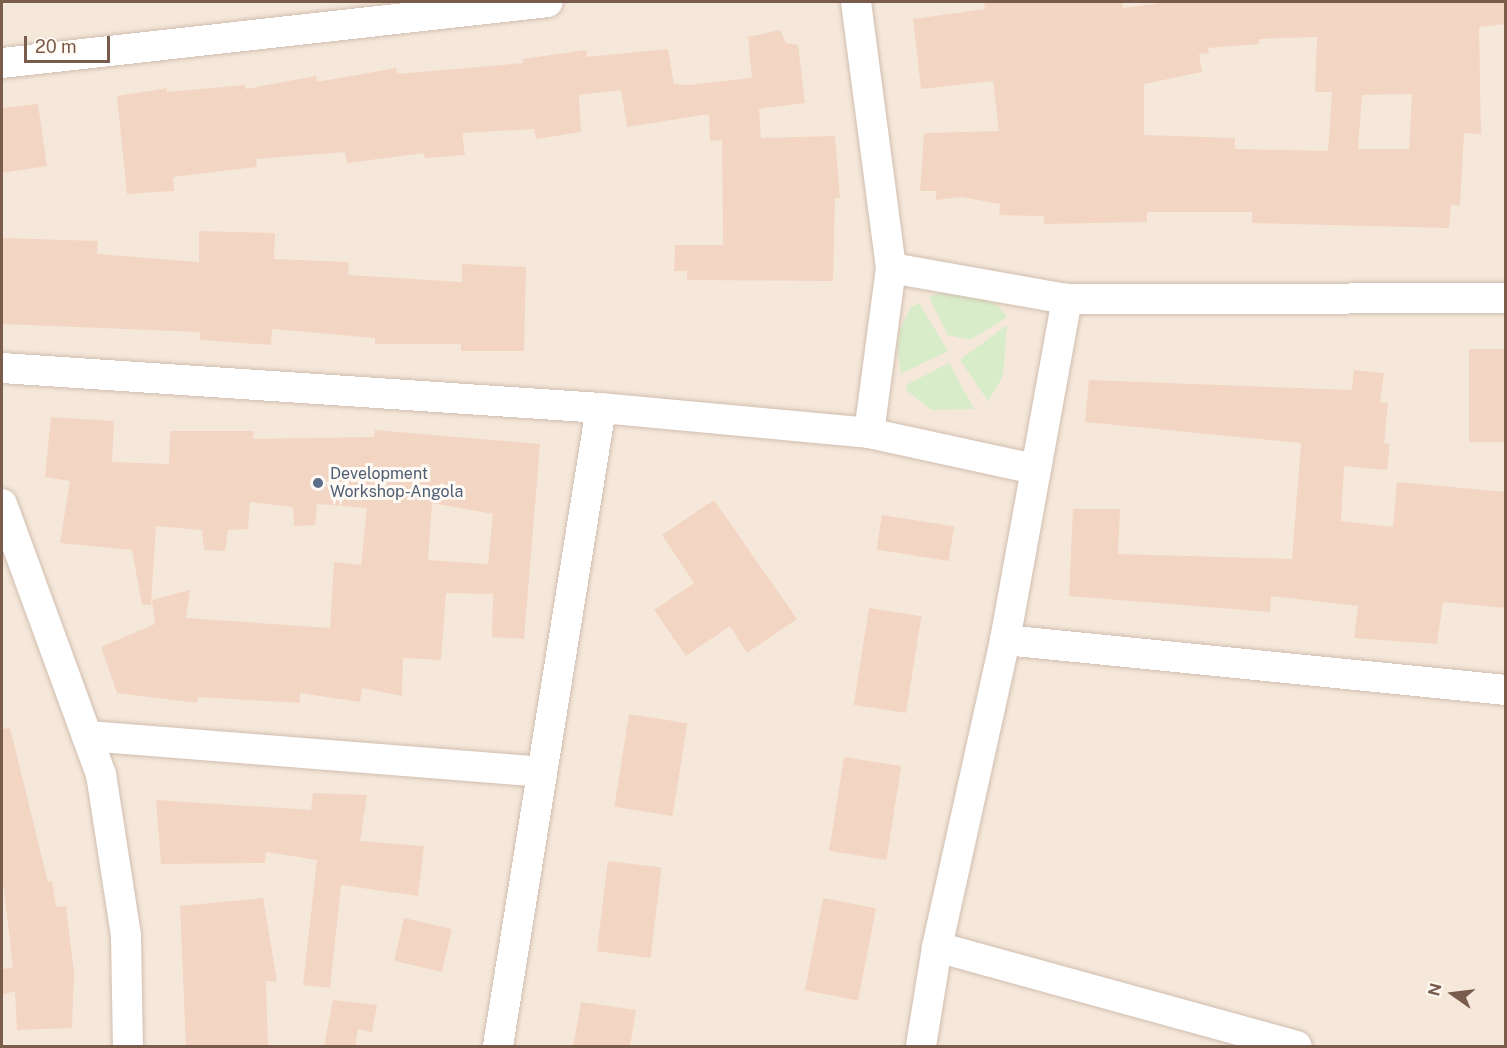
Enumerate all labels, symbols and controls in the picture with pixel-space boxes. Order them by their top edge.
scale bar [27,24,112,62]
text: 20 m [35,36,77,57]
place label: Development Workshop-Angola [330,464,463,502]
marker: Development Workshop-Angola [311,476,325,490]
north arrow [1423,964,1483,1024]
text: N [1424,981,1446,998]

